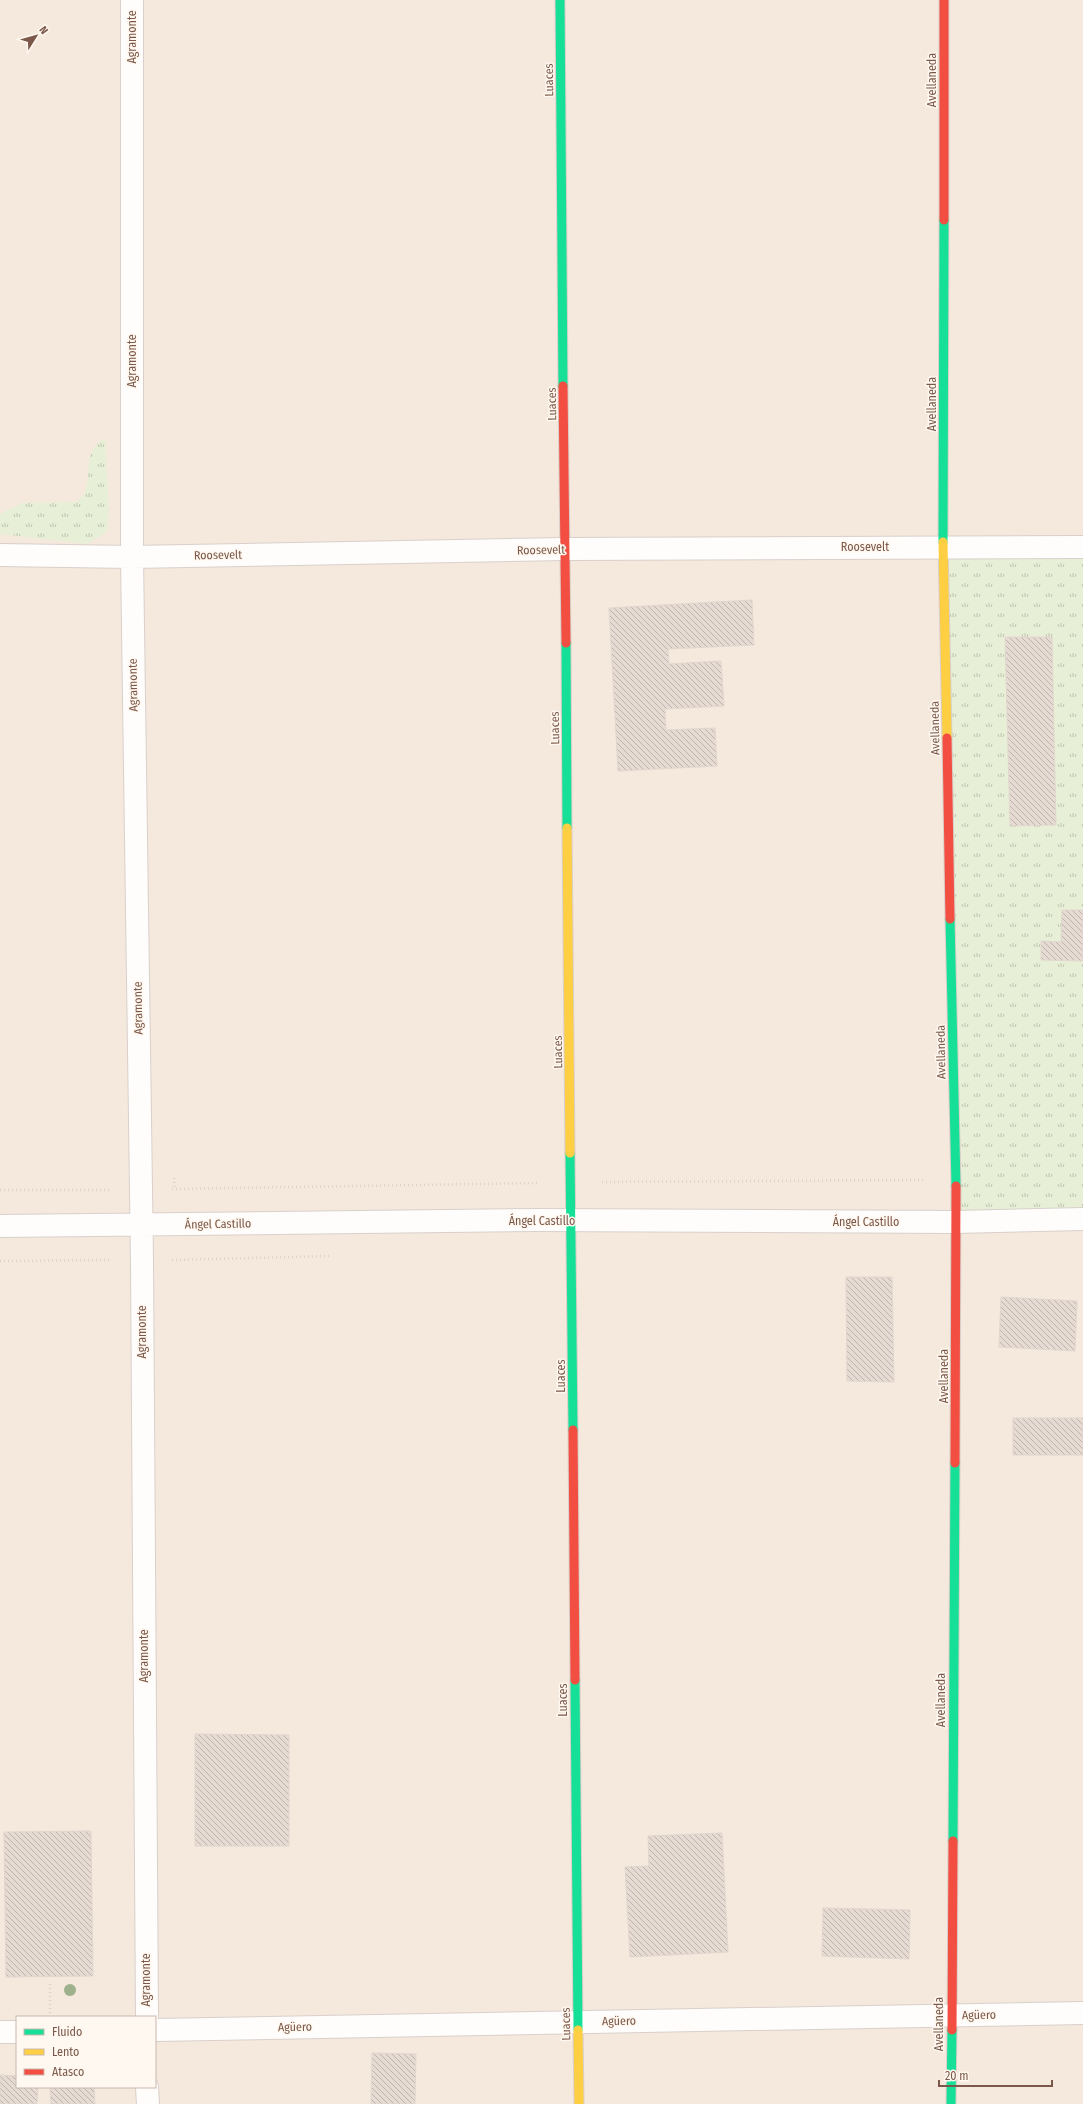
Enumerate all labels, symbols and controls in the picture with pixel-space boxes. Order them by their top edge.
street label: Agramonte [125,10,139,64]
north arrow [16,16,56,56]
text: N [36,24,51,37]
street label: Avellaneda [925,53,939,107]
street label: Luaces [542,63,556,97]
street label: Agramonte [125,334,139,388]
street label: Avellaneda [925,377,939,431]
street label: Luaces [545,387,559,421]
street label: Roosevelt [841,540,889,554]
street label: Roosevelt [517,543,565,557]
street label: Roosevelt [194,548,242,562]
street label: Agramonte [126,658,140,712]
street label: Avellaneda [928,701,942,755]
street label: Luaces [548,711,562,745]
street label: Agramonte [131,981,145,1035]
street label: Avellaneda [934,1025,948,1079]
street label: Luaces [551,1035,565,1069]
street label: Ángel Castillo [509,1213,575,1228]
street label: Ángel Castillo [833,1214,899,1229]
street label: Ángel Castillo [185,1215,251,1232]
street label: Agramonte [135,1305,149,1359]
street label: Avellaneda [937,1349,951,1403]
street label: Luaces [554,1359,568,1393]
street label: Agramonte [137,1629,151,1683]
street label: Avellaneda [934,1673,948,1727]
street label: Luaces [556,1683,570,1717]
street label: Agramonte [139,1953,153,2007]
street label: Avellaneda [932,1997,946,2051]
street label: Luaces [559,2007,573,2041]
street label: Agüero [962,2008,996,2022]
street label: Agüero [602,2014,636,2028]
legend [16,2016,156,2088]
street label: Agüero [278,2020,312,2034]
text: Fluido [52,2025,82,2039]
text: Lento [52,2045,79,2059]
scale bar [939,2062,1052,2088]
text: Atasco [52,2065,84,2079]
text: 20 m [945,2069,969,2083]

